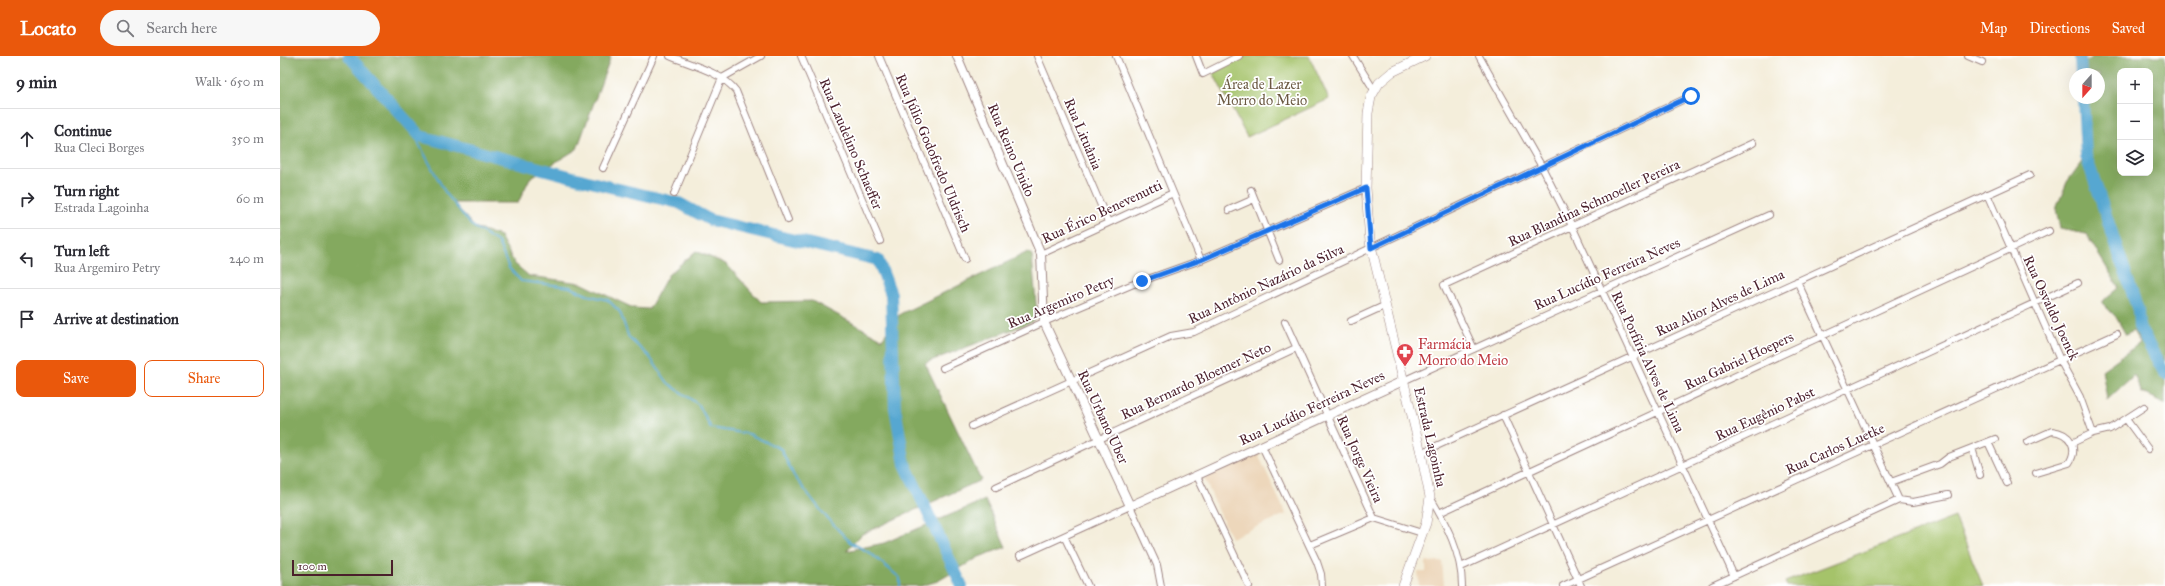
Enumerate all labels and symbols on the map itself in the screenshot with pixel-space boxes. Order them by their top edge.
north arrow [2069,68,2105,104]
street label: Rua Júlio Godofredo Uldrisch [891,71,974,236]
park label: Área de Lazer Morro do Meio [1217,74,1307,109]
street label: Rua Laudelino Schaeffer [816,76,887,213]
route start [1682,87,1700,105]
street label: Rua Lituânia [1060,96,1106,172]
street label: Rua Reino Unido [984,101,1038,199]
street label: Rua Blandina Schmoeller Pereira [1505,156,1683,250]
street label: Rua Érico Benevenutti [1038,175,1165,247]
street label: Rua Lucídio Ferreira Neves [1531,234,1683,314]
street label: Rua Antônio Nazário da Silva [1185,240,1347,328]
street label: Rua Osvaldo Joenck [2018,253,2083,364]
street label: Rua Alior Alves de Lima [1653,266,1787,340]
street label: Rua Argemiro Petry [1005,272,1117,332]
route end [1133,272,1151,290]
street label: Rua Porfíria Alves de Lima [1608,289,1688,435]
street label: Rua Gabriel Hoepers [1682,328,1796,394]
place label: Farmácia Morro do Meio [1418,336,1508,369]
street label: Rua Bernardo Bloemer Neto [1118,339,1274,423]
pharmacy icon: Farmácia Morro do Meio [1395,342,1415,367]
street label: Rua Urbano Uber [1074,367,1133,467]
street label: Rua Lucídio Ferreira Neves [1237,367,1387,449]
street label: Rua Eugênio Pabst [1712,383,1818,445]
street label: Estrada Lagoinha [1410,385,1450,489]
street label: Rua Jorge Vieira [1332,413,1387,506]
street label: Rua Carlos Luetke [1783,419,1887,478]
scale bar [292,558,393,577]

